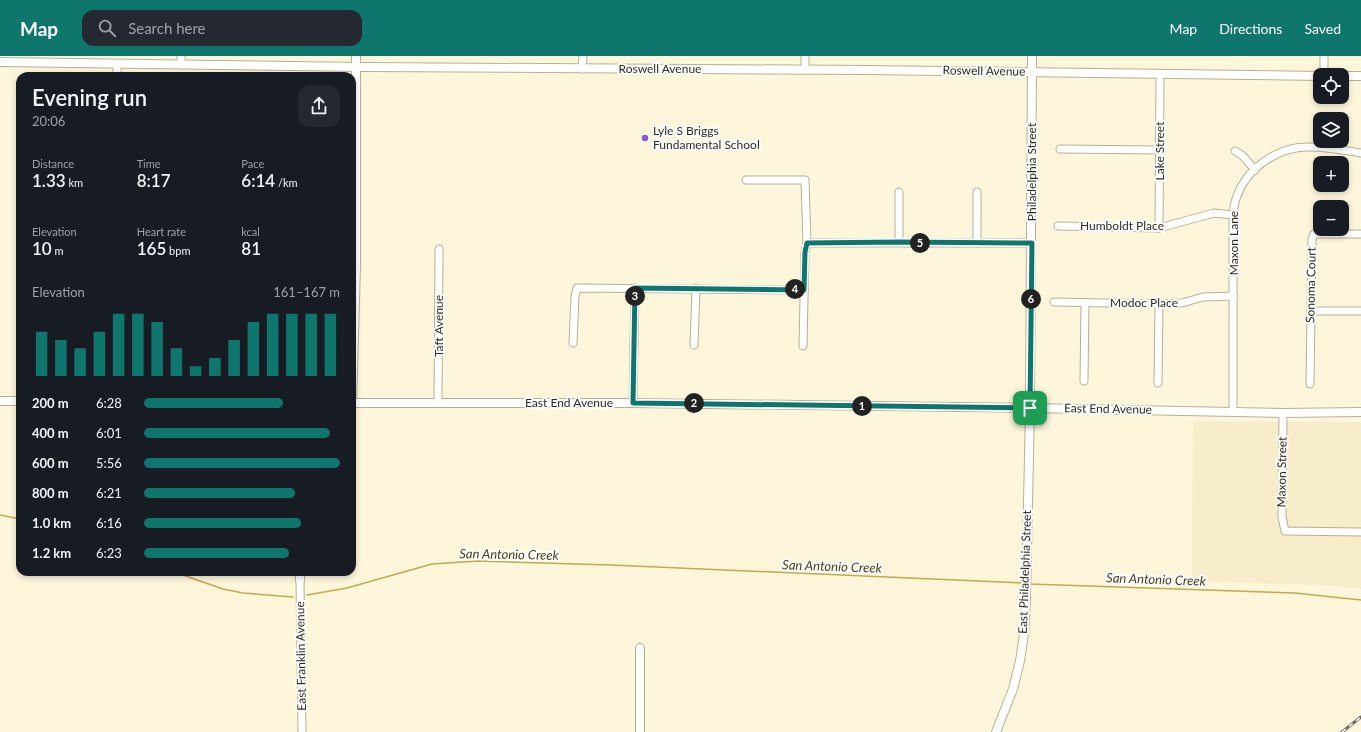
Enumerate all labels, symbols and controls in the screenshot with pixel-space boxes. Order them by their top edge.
search box [82,10,362,46]
text: Map [20,17,58,40]
icon: search [96,17,118,39]
text: Search here [128,19,206,37]
text: Map [1170,20,1197,37]
text: Directions [1219,20,1282,37]
text: Saved [1304,20,1341,37]
street label: Roswell Avenue [619,61,701,76]
street label: Roswell Avenue [942,62,1026,79]
map controls [1313,68,1349,236]
button: locate [1313,68,1349,104]
text: Evening run [32,84,147,111]
button: share [298,85,340,127]
button: layers [1313,112,1349,148]
text: 20:06 [32,113,65,129]
street label: Lake Street [1152,121,1167,180]
street label: Philadelphia Street [1024,122,1039,221]
place label: Lyle S Briggs Fundamental School [653,123,760,152]
marker: Lyle S Briggs Fundamental School [640,133,650,143]
button: + [1313,156,1349,192]
text: Distance [32,157,74,170]
text: Time [137,157,161,170]
text: Pace [241,157,264,170]
text: 1.33 [32,170,66,191]
text: 8:17 [137,170,171,191]
text: 6:14 [241,170,275,191]
text: km [66,176,83,189]
text: /km [275,176,298,189]
button: − [1313,200,1349,236]
street label: Maxon Lane [1226,211,1241,275]
street label: Humboldt Place [1080,218,1164,233]
text: Elevation [32,225,77,238]
text: Heart rate [137,225,186,238]
text: kcal [241,225,260,238]
pin: 5 [910,233,930,253]
text: 5 [917,236,923,249]
text: 10 [32,238,52,259]
text: 165 [137,238,166,259]
text: 81 [241,238,261,259]
text: m [52,244,64,257]
text: bpm [166,244,190,257]
street label: Sonoma Court [1302,246,1319,323]
pin: 4 [785,279,805,299]
text: 4 [792,282,798,295]
text: Elevation [32,284,85,300]
text: 161–167 m [273,284,340,300]
pin: 3 [625,286,645,306]
text: 3 [632,289,638,302]
pin: 6 [1021,289,1041,309]
text: 6 [1028,292,1034,305]
street label: Taft Avenue [431,295,446,357]
street label: Modoc Place [1110,295,1178,310]
pin [1013,391,1047,425]
pin: 2 [684,393,704,413]
text: 200 m [32,395,69,411]
text: 6:28 [96,395,122,411]
street label: East End Avenue [525,395,613,410]
text: 2 [691,396,697,409]
pin: 1 [852,396,872,416]
icon: arrive [1019,397,1041,419]
text: 1 [859,399,865,412]
street label: East End Avenue [1064,400,1152,417]
text: 400 m [32,425,69,441]
text: 6:01 [96,425,122,441]
street label: Maxon Street [1273,436,1290,508]
text: 600 m [32,455,69,471]
text: 5:56 [96,455,122,471]
text: 800 m [32,485,69,501]
text: 6:21 [96,485,122,501]
street label: East Philadelphia Street [1015,509,1034,634]
text: 1.0 km [32,515,71,531]
text: 6:16 [96,515,122,531]
text: 1.2 km [32,545,71,561]
text: 6:23 [96,545,122,561]
water label: San Antonio Creek [459,545,560,563]
water label: San Antonio Creek [782,556,883,576]
water label: San Antonio Creek [1106,569,1207,589]
street label: East Franklin Avenue [292,601,309,711]

